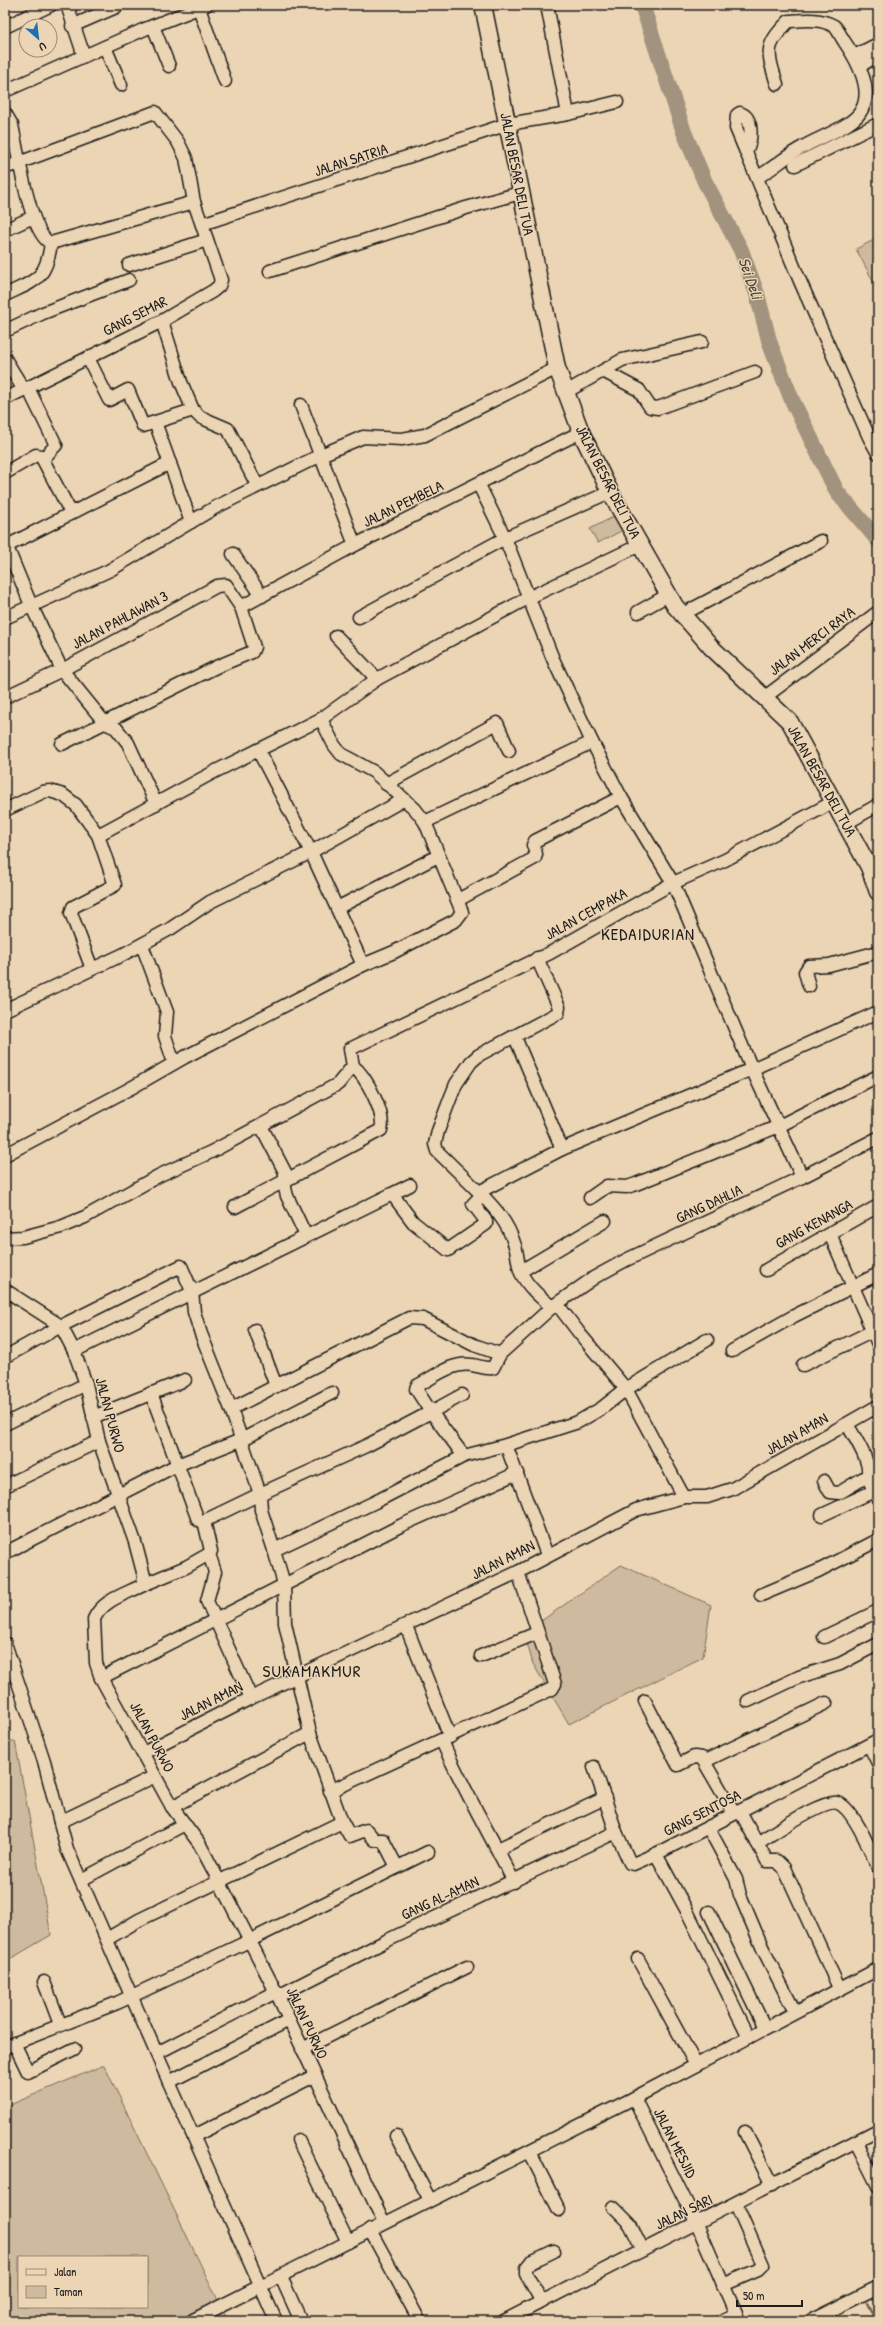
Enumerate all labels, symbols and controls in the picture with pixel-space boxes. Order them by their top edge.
north arrow [18,18,58,58]
text: U [37,39,49,54]
street label: JALAN BESAR DELI TUA [495,111,540,238]
street label: JALAN SATRIA [311,138,391,181]
water label: Sei Deli [734,254,769,303]
street label: GANG SEMAR [99,290,171,341]
street label: JALAN BESAR DELI TUA [571,421,646,543]
street label: JALAN PEMBELA [359,475,447,532]
street label: JALAN PAHLAWAN 3 [68,585,172,654]
street label: JALAN MERCI RAYA [764,601,860,680]
street label: JALAN BESAR DELI TUA [783,721,862,841]
street label: JALAN CEMPAKA [541,882,631,945]
district label: KEDAIDURIAN [601,922,695,945]
street label: GANG DAHLIA [672,1179,746,1228]
street label: GANG KENANGA [771,1193,857,1253]
street label: JALAN PURWO [90,1375,131,1455]
street label: JALAN AMAN [762,1407,832,1460]
street label: JALAN AMAN [467,1535,538,1585]
district label: SUKAMAKMUR [263,1659,361,1682]
street label: JALAN AMAN [175,1676,246,1726]
street label: JALAN PURWO [125,1698,180,1776]
street label: GANG SENTOSA [659,1784,745,1841]
street label: GANG AL-AMAN [397,1870,482,1925]
street label: JALAN PURWO [282,1983,333,2062]
street label: JALAN MESJID [649,2104,702,2182]
street label: JALAN SARI [651,2189,716,2235]
legend [18,2256,148,2308]
text: Jalan [54,2263,76,2280]
scale bar [737,2282,802,2308]
text: Taman [54,2283,83,2300]
text: 50 m [743,2287,764,2304]

